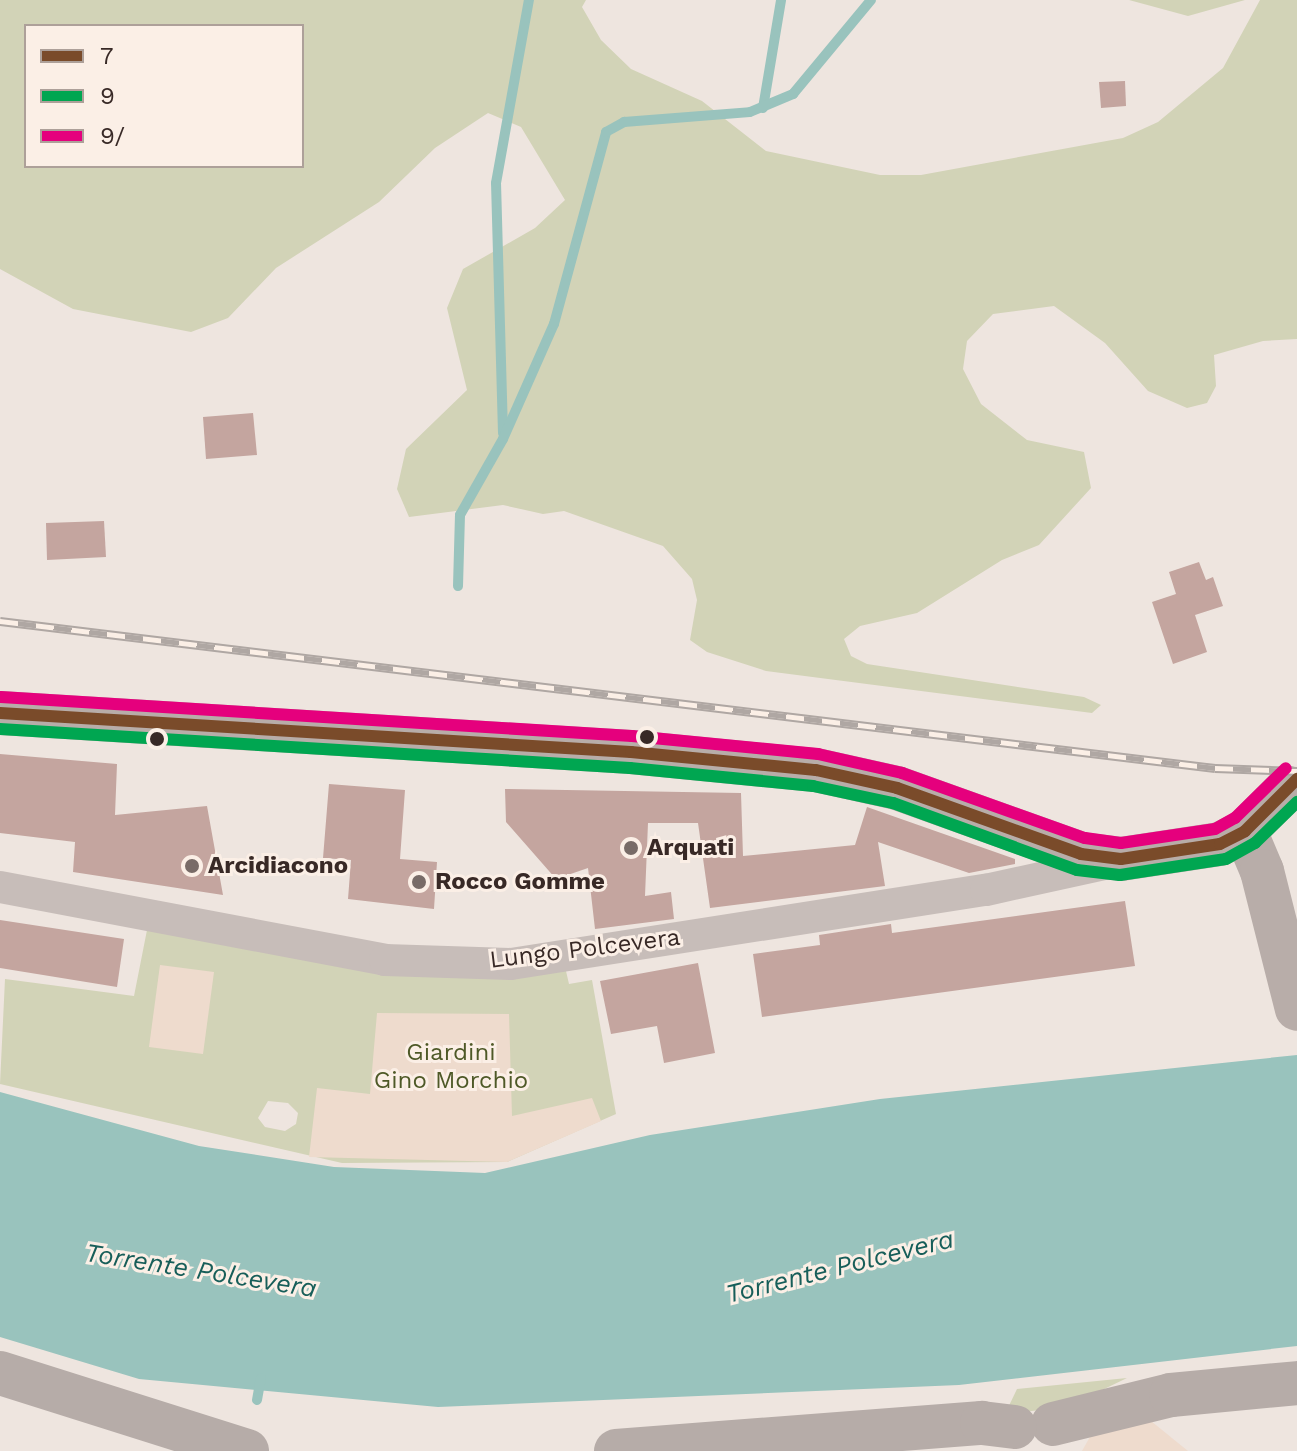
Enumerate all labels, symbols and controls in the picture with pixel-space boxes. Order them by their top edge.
legend [24,24,304,168]
text: 7 [100,42,113,70]
text: 9 [100,82,115,110]
text: 9/ [100,122,125,150]
unlabelled marker [639,729,655,745]
unlabelled marker [149,731,165,747]
place label: Arquati [647,834,734,862]
marker: Arquati [622,839,640,857]
place label: Arcidiacono [208,852,348,880]
marker: Arcidiacono [183,857,201,875]
place label: Rocco Gomme [435,868,605,896]
marker: Rocco Gomme [410,873,428,891]
street label: Lungo Polcevera [488,923,682,975]
park label: Giardini Gino Morchio [374,1039,528,1095]
water label: Torrente Polcevera [723,1224,957,1310]
water label: Torrente Polcevera [83,1237,319,1305]

